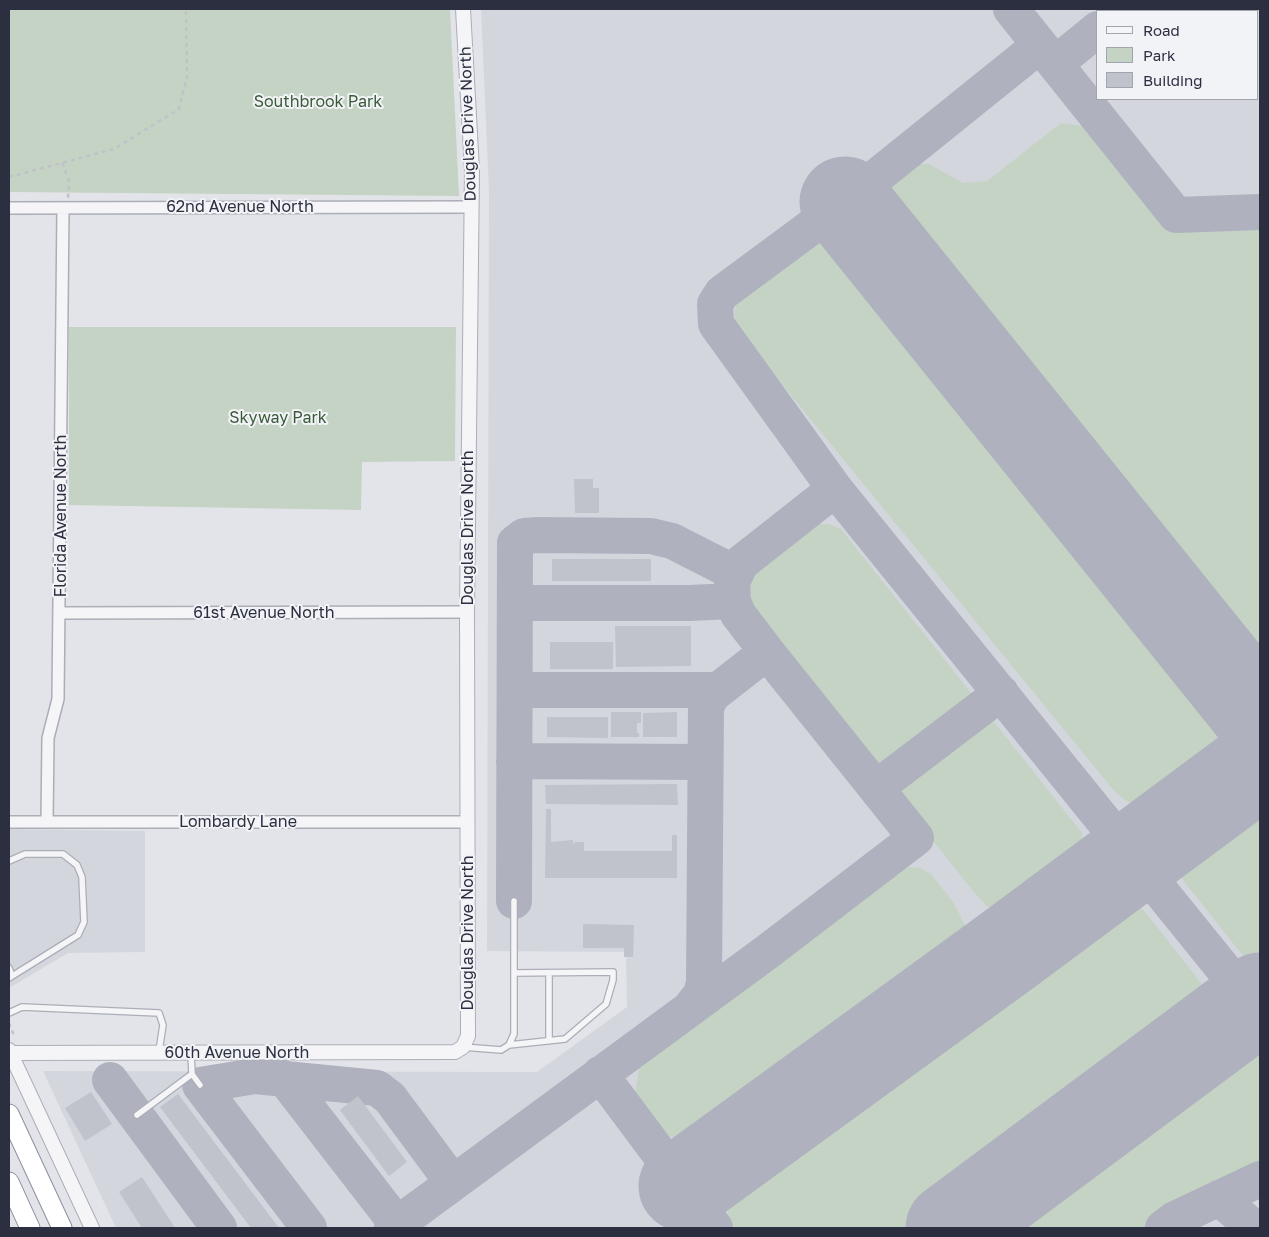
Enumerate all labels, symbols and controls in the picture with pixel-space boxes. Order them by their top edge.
legend [1096,10,1259,100]
text: Road [1143,21,1180,39]
street label: Douglas Drive North [456,46,480,202]
text: Park [1143,46,1175,64]
text: Building [1143,71,1203,89]
park label: Southbrook Park [254,92,382,112]
street label: 62nd Avenue North [166,197,314,217]
park label: Skyway Park [229,408,327,428]
street label: Florida Avenue North [51,435,71,597]
street label: Douglas Drive North [458,450,478,606]
street label: 61st Avenue North [193,603,335,623]
street label: Lombardy Lane [179,812,297,832]
street label: Douglas Drive North [458,855,478,1011]
street label: 60th Avenue North [165,1043,309,1063]

